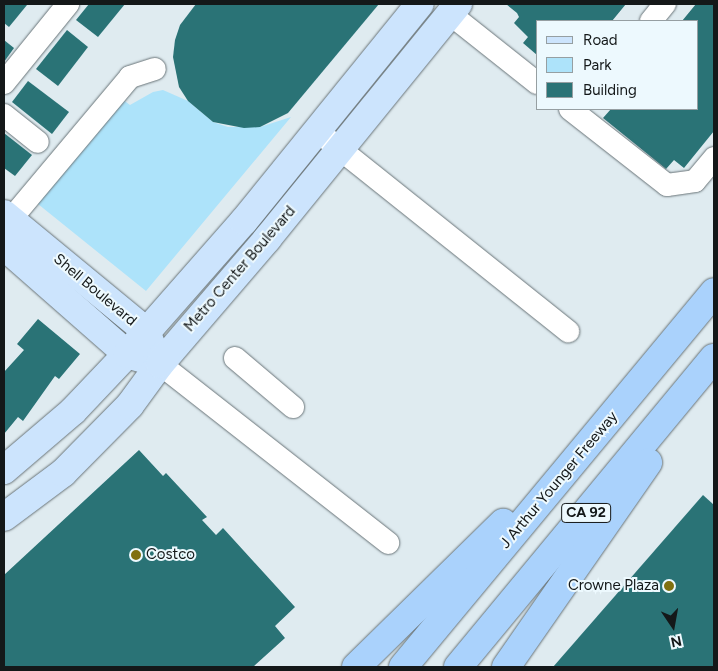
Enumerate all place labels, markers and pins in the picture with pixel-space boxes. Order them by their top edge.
place label: Costco [146,546,195,564]
marker: Costco [130,549,142,561]
place label: Crowne Plaza [568,577,659,595]
marker: Crowne Plaza [663,580,675,592]

